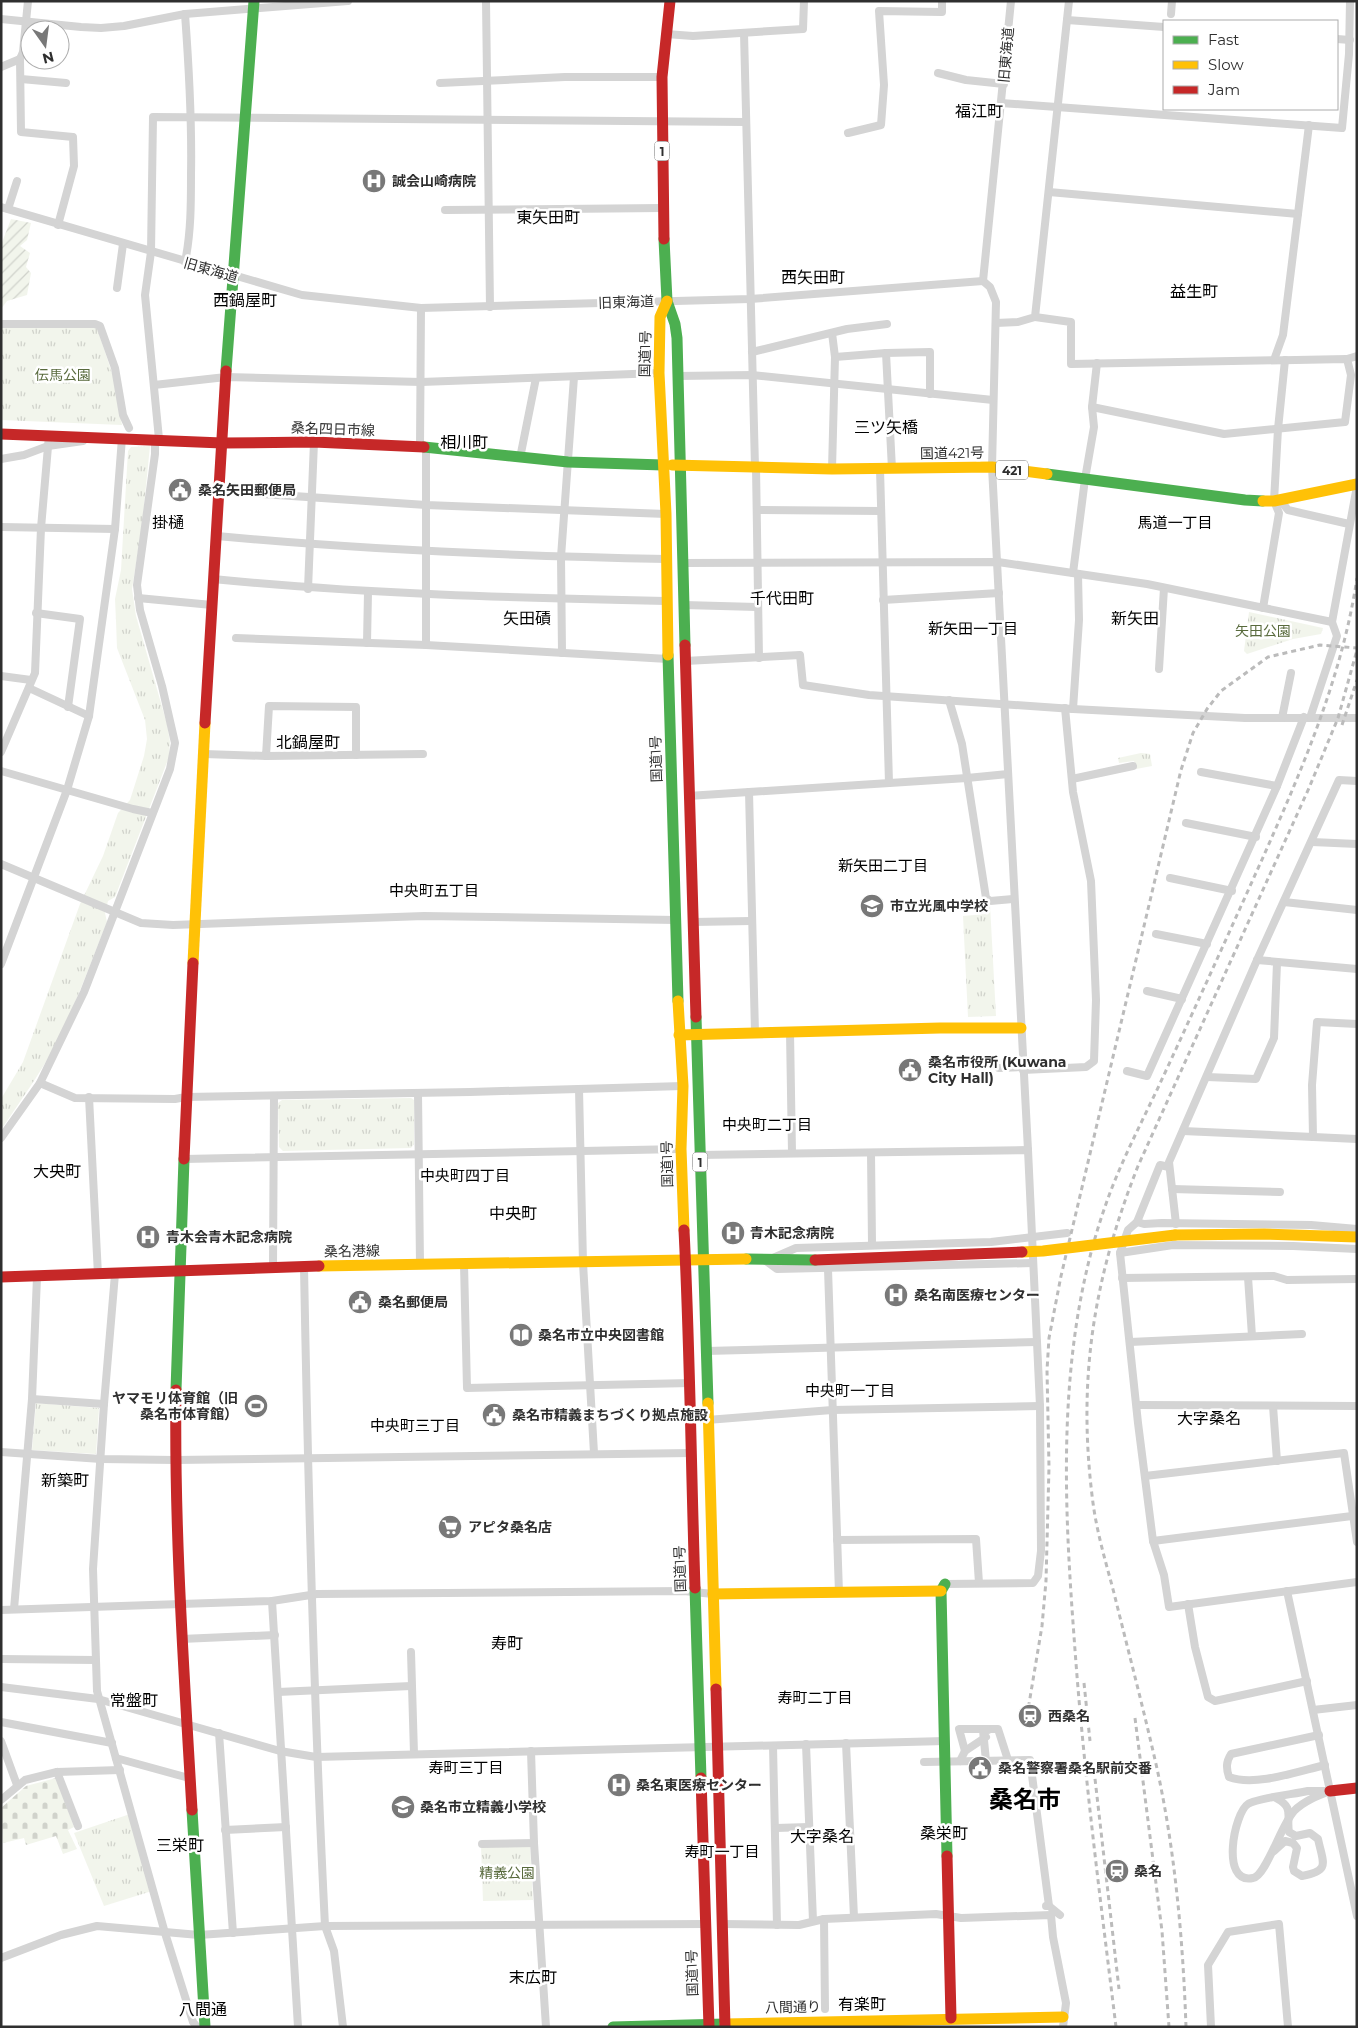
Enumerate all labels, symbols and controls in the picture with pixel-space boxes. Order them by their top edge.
north arrow [20,20,70,70]
legend [1163,20,1338,110]
street label: 旧東海道 [995,26,1017,84]
text: Fast [1208,30,1239,49]
text: N [40,48,56,68]
text: Slow [1208,55,1244,74]
text: Jam [1207,80,1240,99]
district label: 福江町 [955,102,1003,121]
road number: 1 [654,142,670,160]
hospital icon: 誠会山崎病院 [361,168,387,194]
place label: 誠会山崎病院 [392,172,476,190]
district label: 東矢田町 [516,208,580,227]
street label: 旧東海道 [182,254,240,286]
district label: 西矢田町 [781,268,845,287]
district label: 益生町 [1170,282,1218,301]
district label: 西鍋屋町 [213,291,277,310]
street label: 旧東海道 [598,292,654,312]
street label: 国道1号 [636,330,654,378]
park label: 伝馬公園 [35,366,91,384]
district label: 三ツ矢橋 [854,418,918,437]
street label: 桑名四日市線 [291,419,375,439]
district label: 相川町 [440,433,488,452]
street label: 国道421号 [920,443,984,463]
road number: 421 [996,460,1028,480]
public building icon: 桑名矢田郵便局 [167,477,193,503]
place label: 桑名矢田郵便局 [198,481,296,499]
district label: 掛樋 [152,513,184,532]
district label: 馬道一丁目 [1137,513,1213,532]
district label: 千代田町 [750,589,814,608]
district label: 矢田磧 [503,609,551,628]
district label: 新矢田 [1111,609,1159,628]
district label: 新矢田一丁目 [928,619,1018,638]
park label: 矢田公園 [1235,622,1291,640]
district label: 北鍋屋町 [276,733,340,752]
street label: 国道1号 [646,735,666,783]
district label: 新矢田二丁目 [838,856,928,875]
district label: 中央町五丁目 [389,881,479,900]
school or university icon: 市立光風中学校 [859,893,885,919]
place label: 市立光風中学校 [890,897,988,915]
place label: 桑名市役所 (Kuwana City Hall) [928,1053,1066,1087]
public building icon: 桑名市役所 (Kuwana City Hall) [897,1057,923,1083]
district label: 中央町二丁目 [722,1115,812,1134]
street label: 国道1号 [658,1140,676,1188]
road number: 1 [692,1152,708,1172]
district label: 大央町 [33,1162,81,1181]
district label: 中央町四丁目 [420,1166,510,1185]
district label: 中央町 [489,1204,537,1223]
hospital icon: 青木記念病院 [720,1220,746,1246]
hospital icon: 青木会青木記念病院 [135,1224,161,1250]
place label: 青木記念病院 [750,1224,834,1242]
place label: 青木会青木記念病院 [166,1228,292,1246]
street label: 桑名港線 [324,1242,380,1260]
hospital icon: 桑名南医療センター [883,1282,909,1308]
place label: 桑名南医療センター [914,1286,1040,1304]
public building icon: 桑名郵便局 [347,1289,373,1315]
place label: 桑名郵便局 [378,1293,448,1311]
library icon: 桑名市立中央図書館 [508,1322,534,1348]
place label: 桑名市立中央図書館 [538,1326,664,1344]
district label: 中央町一丁目 [805,1381,895,1400]
place label: ヤマモリ体育館（旧 桑名市体育館） [112,1389,238,1423]
sports icon: ヤマモリ体育館（旧 桑名市体育館） [243,1393,269,1419]
public building icon: 桑名市精義まちづくり拠点施設 [481,1402,507,1428]
place label: 桑名市精義まちづくり拠点施設 [512,1406,708,1424]
district label: 大字桑名 [1177,1409,1241,1428]
district label: 中央町三丁目 [370,1416,460,1435]
district label: 新築町 [41,1471,89,1490]
supermarket icon: アピタ桑名店 [437,1514,463,1540]
place label: アピタ桑名店 [468,1518,552,1536]
street label: 国道1号 [670,1545,690,1593]
district label: 寿町 [491,1634,523,1653]
district label: 寿町二丁目 [777,1688,853,1707]
district label: 常盤町 [110,1691,158,1710]
station icon: 西桑名 [1017,1703,1043,1729]
place label: 西桑名 [1048,1707,1090,1725]
public building icon: 桑名警察署桑名駅前交番 [967,1755,993,1781]
district label: 寿町三丁目 [428,1758,504,1777]
place label: 桑名警察署桑名駅前交番 [998,1759,1152,1777]
hospital icon: 桑名東医療センター [606,1772,632,1798]
place label: 桑名東医療センター [636,1776,762,1794]
district label: 桑名市 [989,1785,1061,1814]
school or university icon: 桑名市立精義小学校 [390,1794,416,1820]
place label: 桑名市立精義小学校 [420,1798,546,1816]
district label: 桑栄町 [920,1824,968,1843]
district label: 大字桑名 [790,1827,854,1846]
district label: 三栄町 [156,1836,204,1855]
district label: 寿町一丁目 [684,1842,760,1861]
station icon: 桑名 [1104,1858,1130,1884]
place label: 桑名 [1134,1862,1162,1880]
park label: 精義公園 [479,1864,535,1882]
street label: 国道1号 [682,1949,702,1997]
district label: 末広町 [509,1968,557,1987]
district label: 有楽町 [838,1995,886,2014]
street label: 八間通り [765,1998,821,2016]
district label: 八間通 [179,2000,227,2019]

